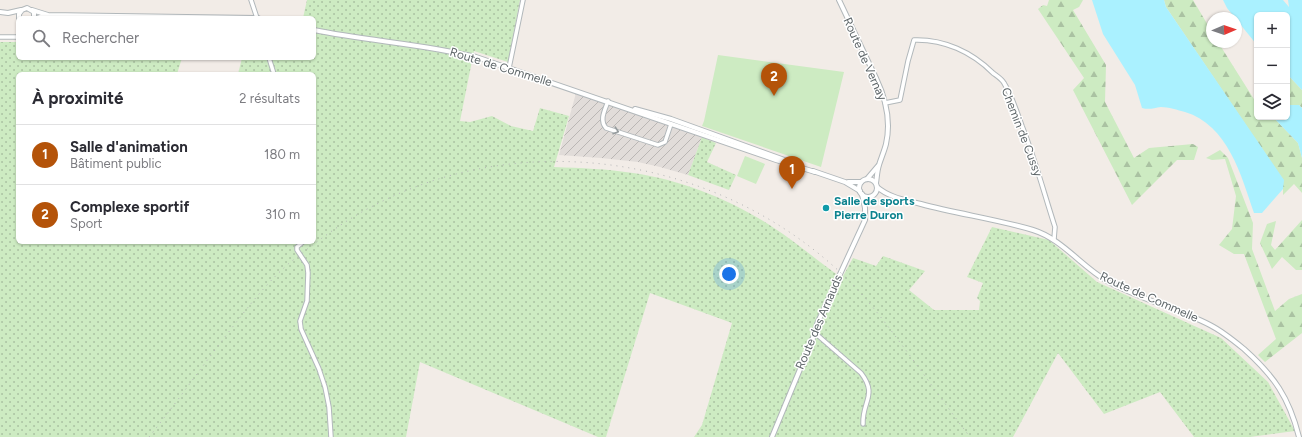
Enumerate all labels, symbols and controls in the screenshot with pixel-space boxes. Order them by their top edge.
north arrow [1206,12,1242,48]
map controls [1254,12,1290,120]
button: + [1254,12,1290,48]
street label: Route de Vernay [840,15,890,103]
search box [16,16,316,60]
icon: search [30,27,52,49]
text: Rechercher [62,29,139,47]
street label: Route de Commelle [448,45,554,89]
button: − [1254,48,1290,84]
pin: 2 [761,63,787,96]
button: layers [1254,84,1290,120]
street label: Chemin de Cussy [999,86,1046,179]
text: À proximité [32,88,123,108]
text: 2 résultats [239,91,300,106]
one-way arrow [612,126,619,135]
text: Salle d'animation [70,138,188,156]
text: 1 [42,147,48,162]
text: 180 m [264,147,300,162]
text: Bâtiment public [70,156,162,171]
pin: 1 [779,156,805,189]
place label: Salle de sports Pierre Duron [834,194,915,222]
text: Complexe sportif [70,198,189,216]
marker: Salle de sports Pierre Duron [821,203,831,213]
text: 2 [41,207,49,222]
text: 310 m [265,207,300,222]
text: Sport [70,216,103,231]
your location [719,264,739,284]
street label: Route de Commelle [1098,269,1201,325]
street label: Route des Arnauds [793,272,845,372]

